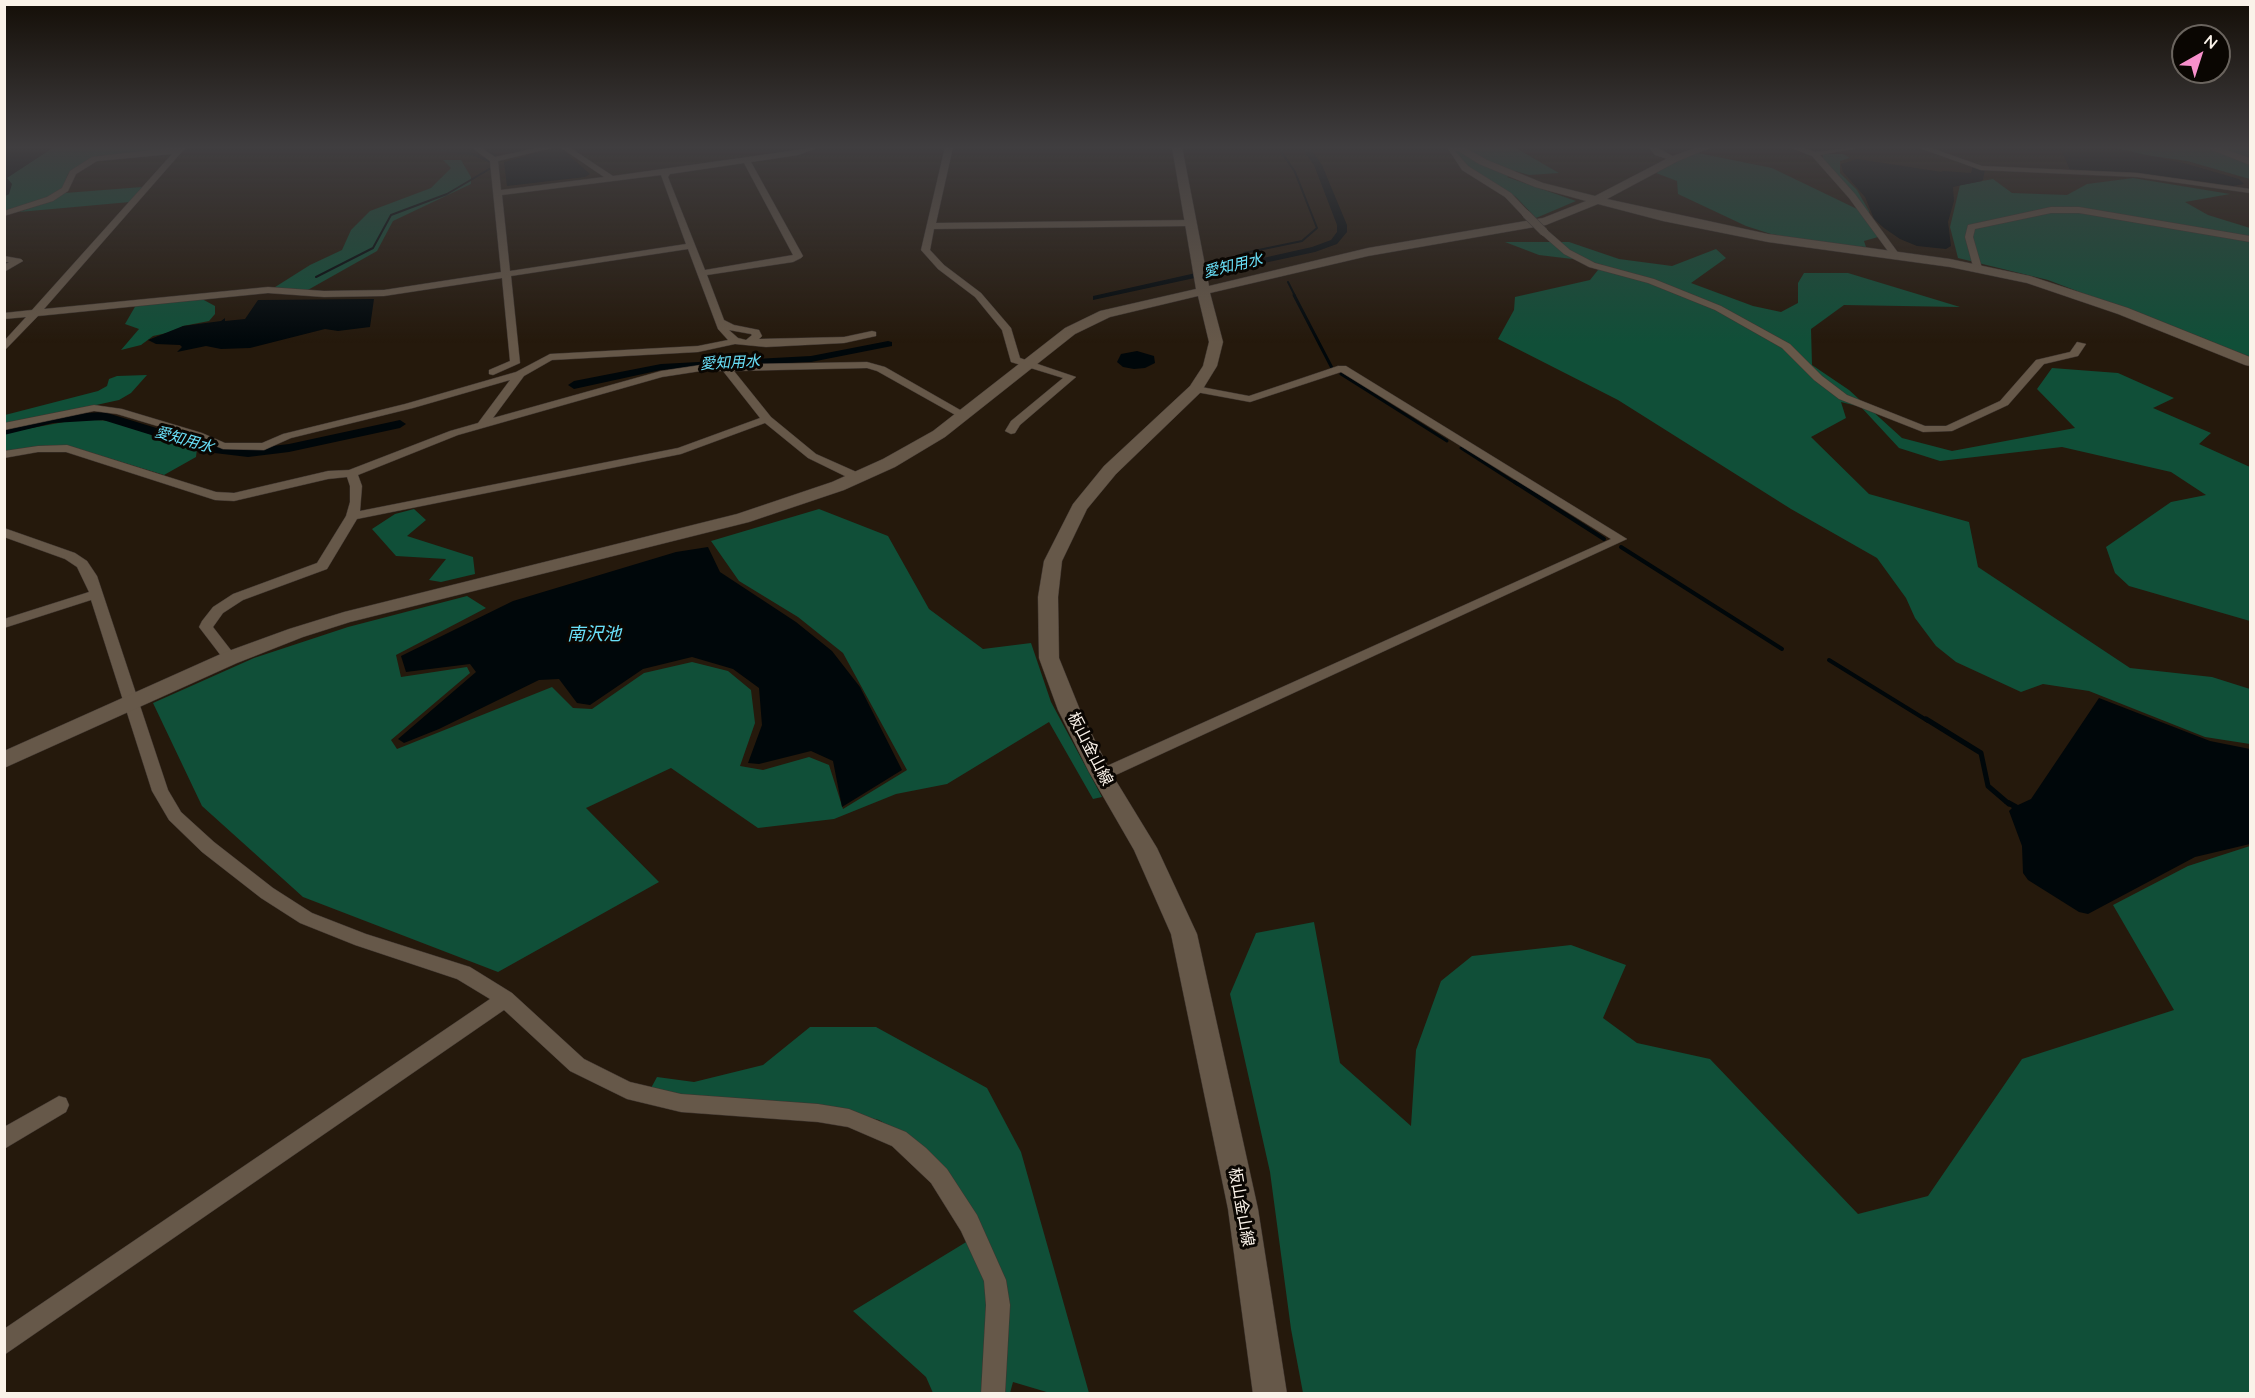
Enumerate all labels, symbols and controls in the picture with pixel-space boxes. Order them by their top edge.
north arrow [2171,24,2231,84]
text: N [2200,30,2222,53]
water label: 愛知用水 [1202,250,1264,282]
water label: 愛知用水 [700,352,760,374]
water label: 愛知用水 [153,423,215,457]
water label: 南沢池 [567,624,621,646]
street label: 板山金山線 [1063,709,1117,789]
street label: 板山金山線 [1225,1166,1257,1248]

